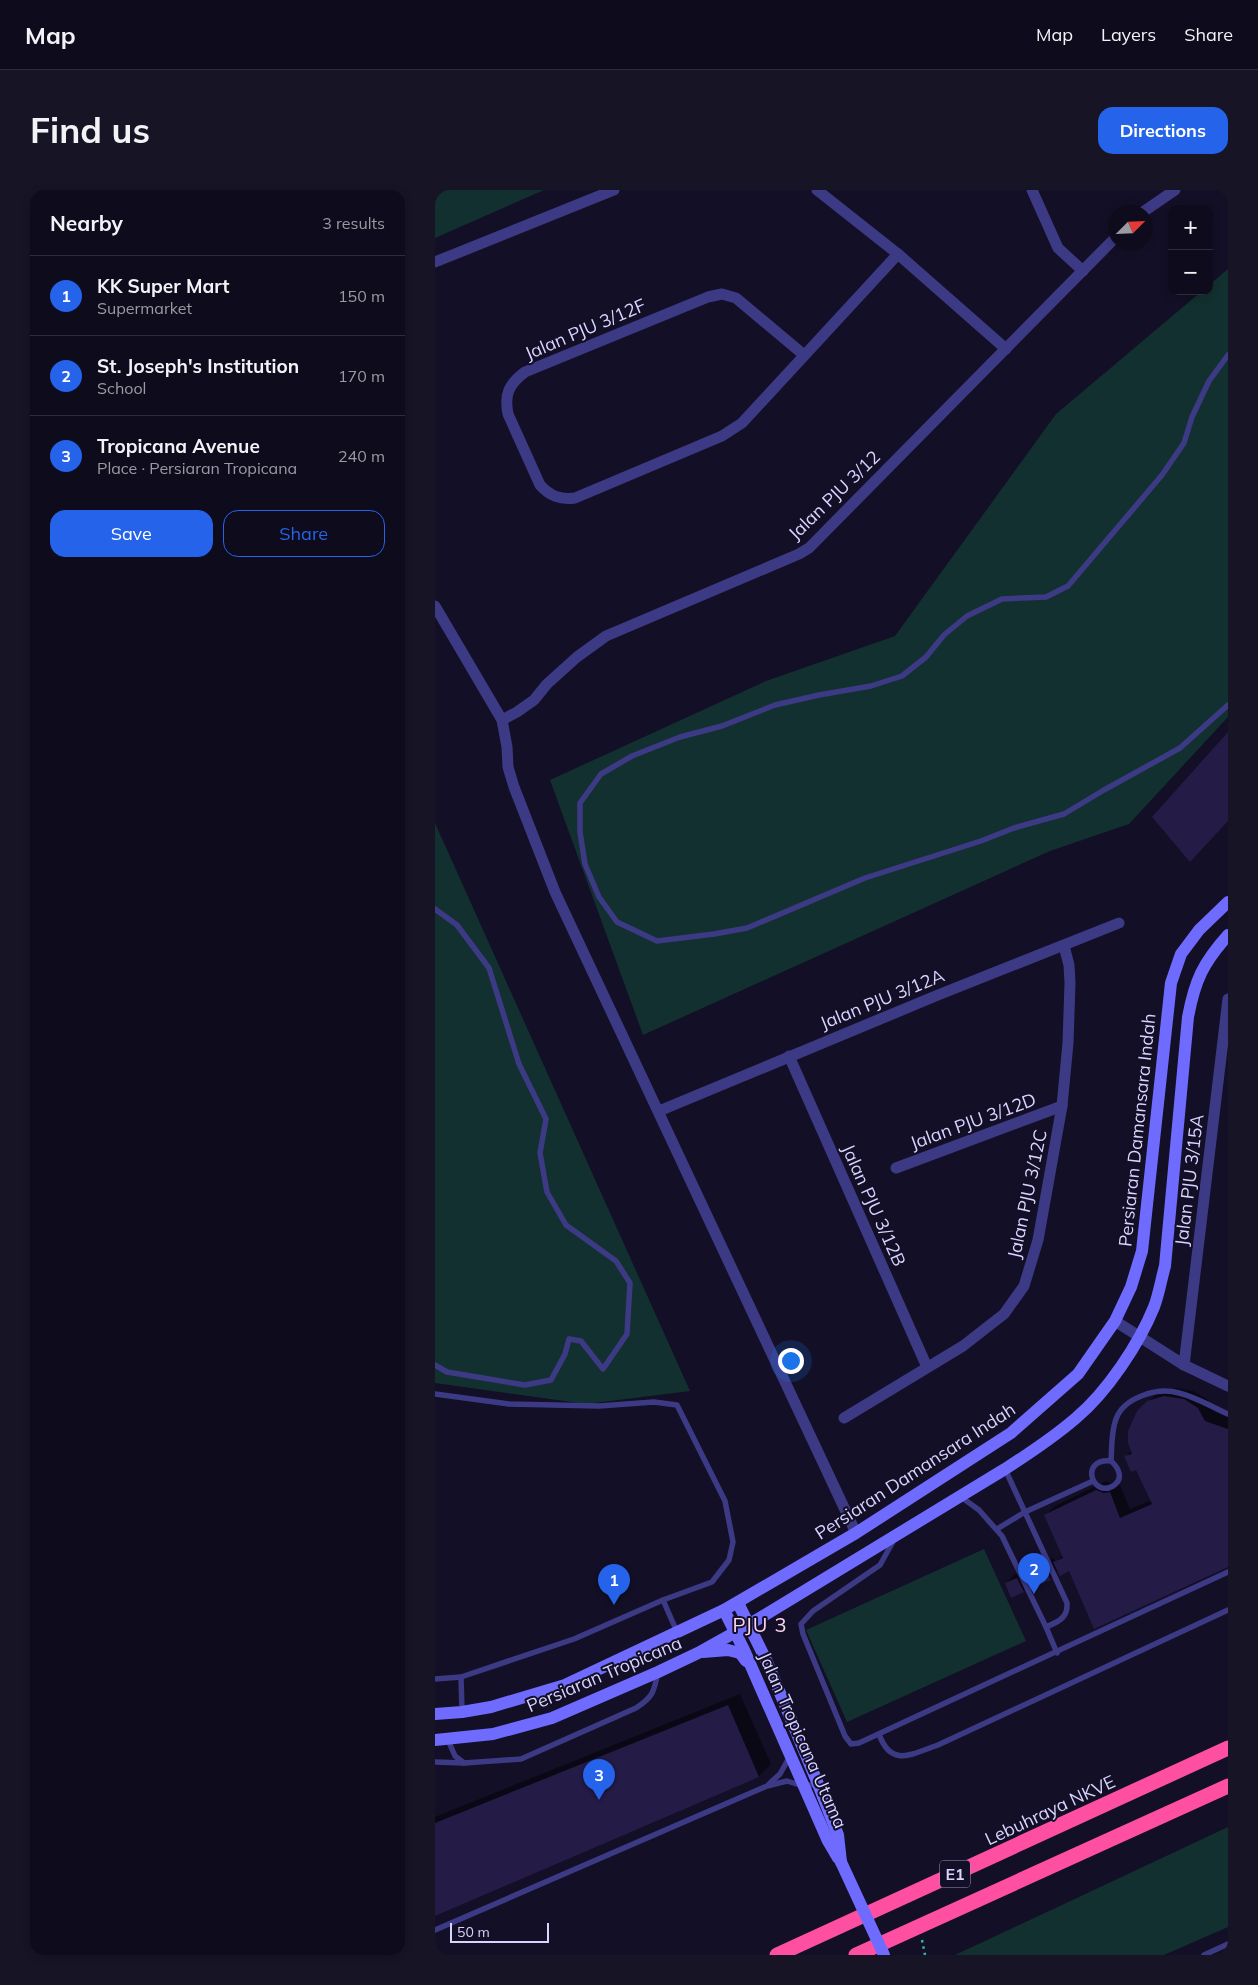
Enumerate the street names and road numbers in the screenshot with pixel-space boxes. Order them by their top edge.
street label: Jalan PJU 3/12F [521,293,649,365]
street label: Jalan PJU 3/12 [783,445,885,545]
street label: Jalan PJU 3/12A [816,964,948,1034]
street label: Persiaran Damansara Indah [1113,1012,1161,1248]
street label: Jalan PJU 3/12D [907,1088,1039,1154]
street label: Jalan PJU 3/15A [1170,1113,1208,1247]
street label: Jalan PJU 3/12C [1002,1127,1052,1261]
street label: Jalan PJU 3/12B [837,1140,911,1270]
street label: Persiaran Damansara Indah [810,1398,1020,1544]
street label: Persiaran Tropicana [523,1631,685,1717]
street label: Jalan Tropicana Utama [754,1648,852,1832]
street label: Lebuhraya NKVE [981,1770,1119,1850]
road number: E1 [940,1860,970,1888]

